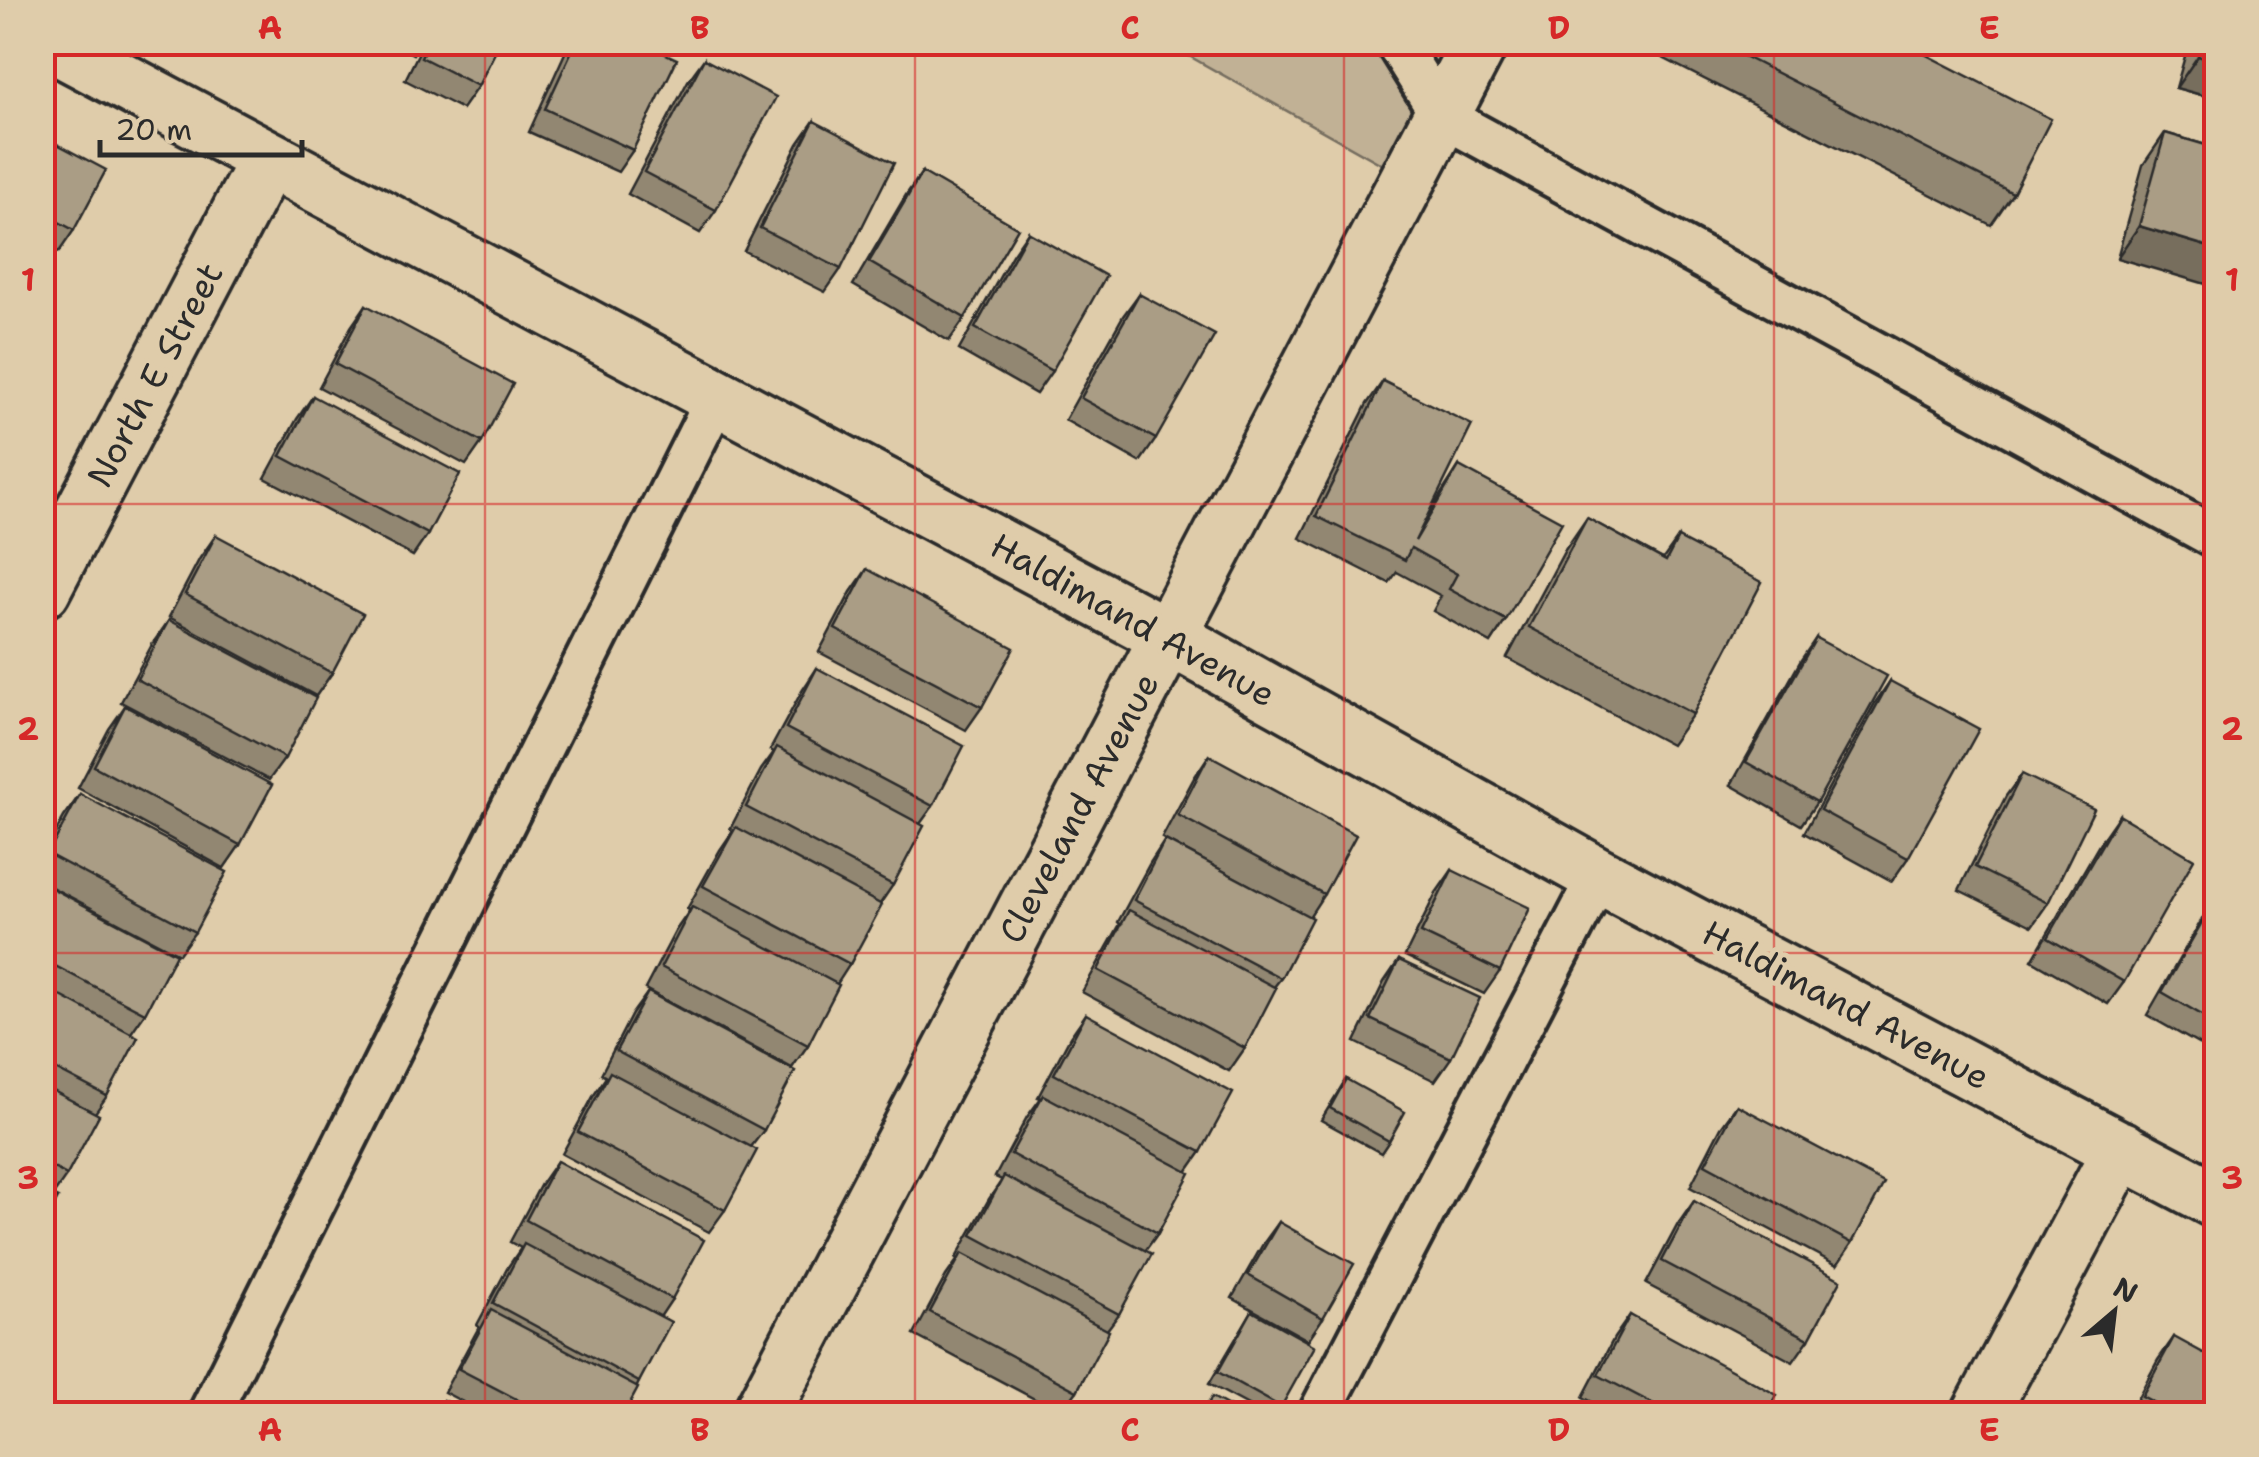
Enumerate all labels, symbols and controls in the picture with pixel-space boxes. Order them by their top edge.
text: A [258,6,282,49]
text: B [690,6,710,49]
text: C [1120,6,1140,49]
text: D [1548,6,1570,49]
text: E [1978,6,2000,49]
scale bar [100,95,302,157]
text: 20 m [115,109,192,150]
street label: North E Street [76,254,233,495]
text: 1 [21,258,35,301]
text: 1 [2225,258,2239,301]
street label: Haldimand Avenue [982,522,1284,717]
street label: Cleveland Avenue [987,664,1170,951]
text: 2 [17,707,39,750]
text: 2 [2221,707,2243,750]
street label: Haldimand Avenue [1694,909,1998,1100]
text: 3 [17,1156,39,1199]
text: 3 [2221,1156,2243,1199]
north arrow [2064,1262,2164,1362]
text: N [2107,1268,2144,1312]
text: A [258,1408,282,1451]
text: B [690,1408,710,1451]
text: C [1120,1408,1140,1451]
text: D [1548,1408,1570,1451]
text: E [1978,1408,2000,1451]

